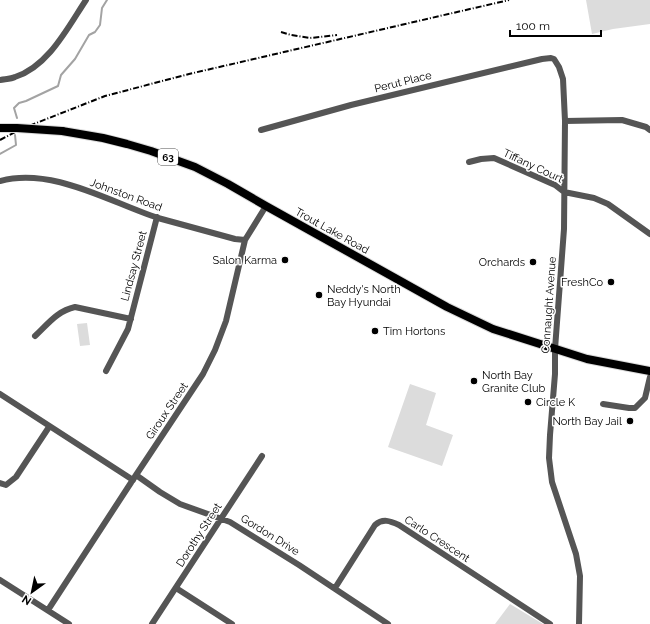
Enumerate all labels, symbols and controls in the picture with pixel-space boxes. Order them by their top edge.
scale bar [510,12,601,38]
text: 100 m [516,19,550,33]
street label: Perut Place [373,69,433,95]
street label: Tiffany Court [501,146,565,186]
road number: 63 [158,149,178,165]
street label: Johnston Road [88,176,164,214]
street label: Trout Lake Road [293,205,371,257]
street label: Lindsay Street [118,229,150,303]
place label: Salon Karma [213,254,277,267]
marker: Salon Karma [280,255,290,265]
street label: Connaught Avenue [539,255,559,354]
place label: Orchards [479,256,525,269]
marker: Orchards [528,257,538,267]
place label: FreshCo [561,276,603,289]
marker: FreshCo [606,277,616,287]
place label: Neddy's North Bay Hyundai [327,283,401,309]
marker: Neddy's North Bay Hyundai [314,290,324,300]
place label: Tim Hortons [383,325,445,338]
marker: Tim Hortons [370,326,380,336]
place label: North Bay Granite Club [482,369,545,395]
marker: North Bay Granite Club [469,376,479,386]
street label: Giroux Street [143,380,191,442]
place label: Circle K [536,396,576,409]
marker: Circle K [523,397,533,407]
place label: North Bay Jail [552,415,622,428]
marker: North Bay Jail [625,416,635,426]
street label: Dorothy Street [174,500,225,569]
street label: Gordon Drive [238,512,302,559]
street label: Carlo Crescent [402,513,472,565]
north arrow [12,572,52,612]
text: N [20,592,34,608]

